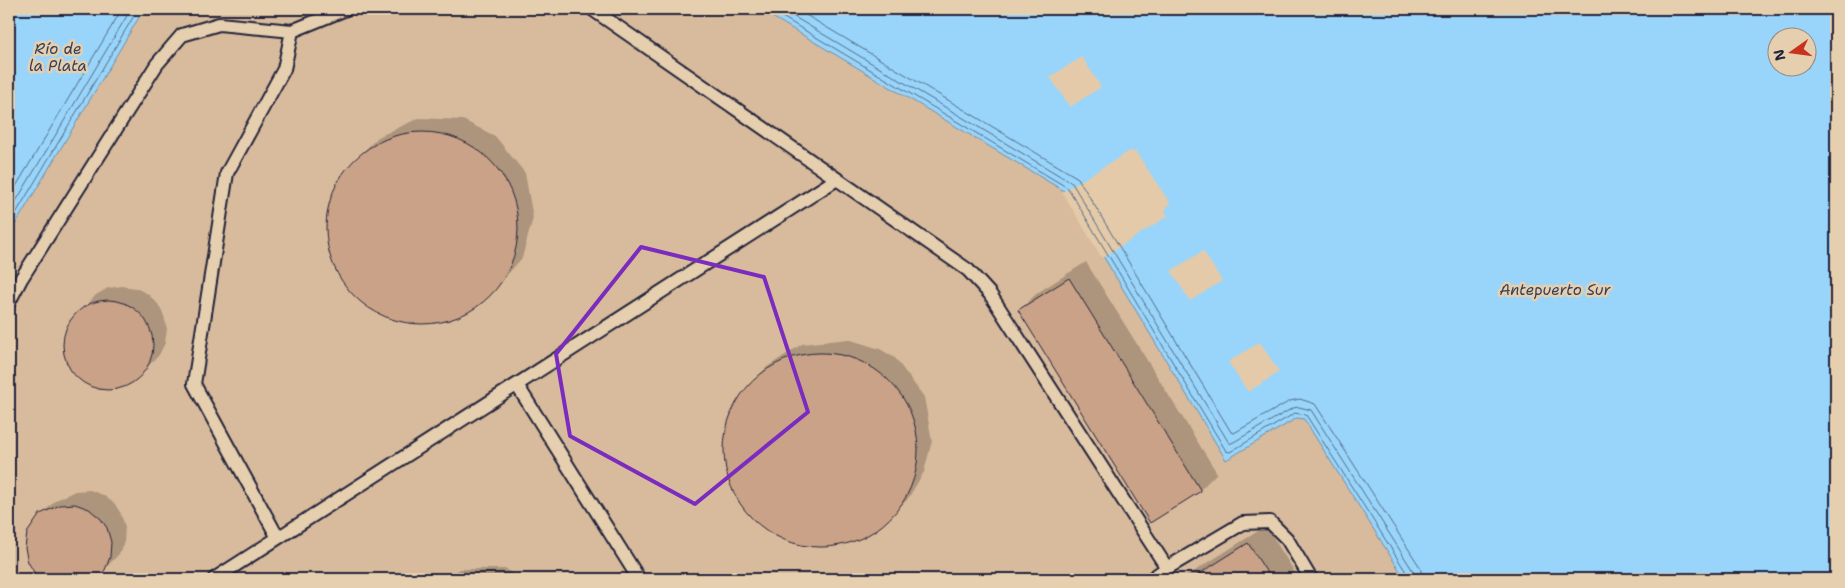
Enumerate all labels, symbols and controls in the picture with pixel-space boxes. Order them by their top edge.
north arrow [1768,28,1818,78]
water label: Río de la Plata [29,39,87,76]
text: N [1769,48,1789,63]
water label: Antepuerto Sur [1499,280,1611,300]

